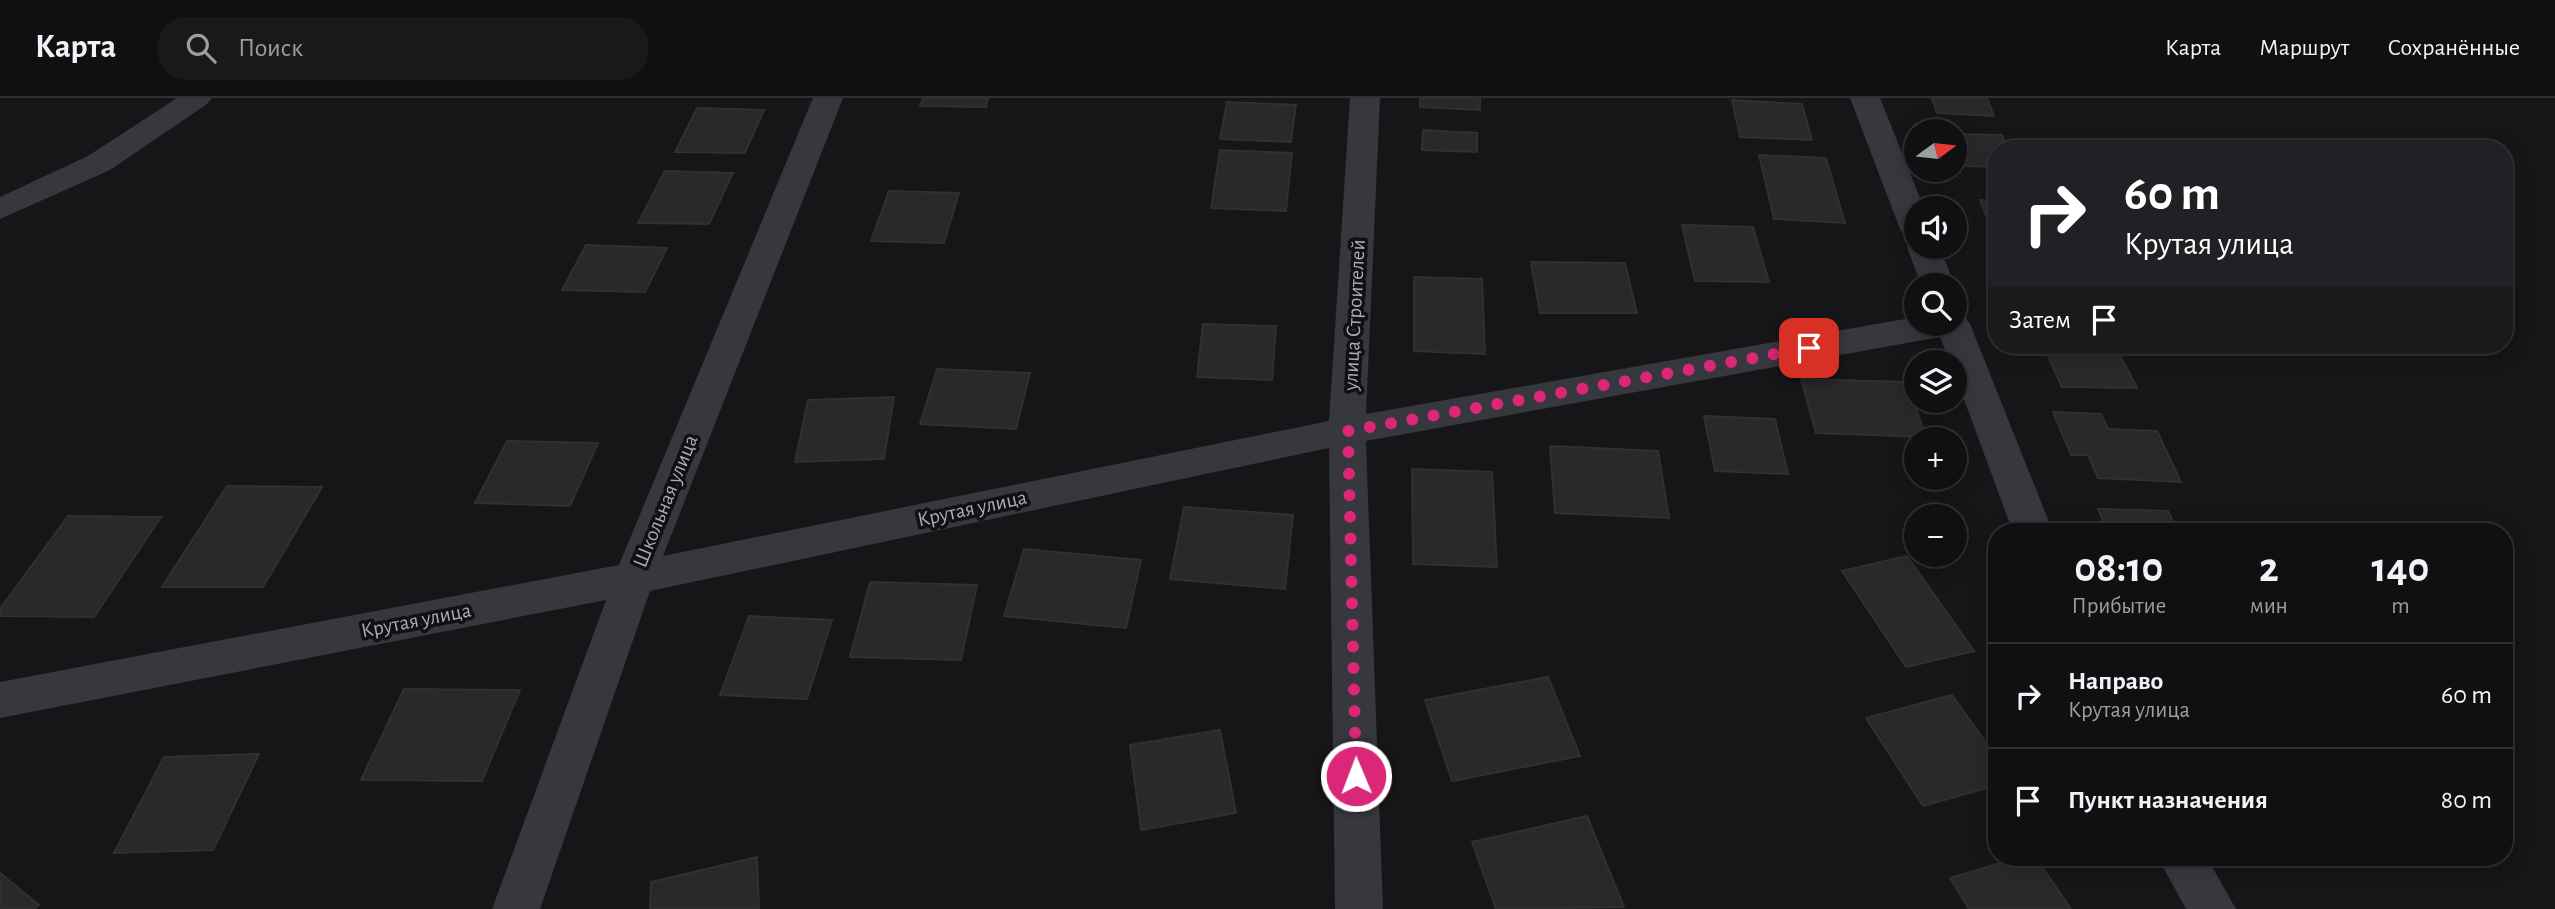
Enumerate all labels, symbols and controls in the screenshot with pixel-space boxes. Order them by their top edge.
search box [158,17,648,80]
icon: search [182,29,220,67]
text: Карта [35,31,116,64]
text: Поиск [238,35,303,61]
text: Карта [2165,36,2221,60]
text: Маршрут [2259,36,2349,60]
text: Сохранённые [2387,36,2520,60]
north arrow [1904,119,1967,182]
map controls [1904,119,1967,567]
icon: right [2009,168,2100,259]
text: 60 m [2124,170,2220,219]
button: sound [1904,196,1967,259]
text: Крутая улица [2124,228,2294,260]
street label: улица Строителей [1340,239,1369,392]
button: search [1904,273,1967,336]
icon: arrive [2085,301,2123,339]
text: Затем [2009,307,2071,333]
pin [1779,318,1839,378]
icon: arrive [1790,329,1828,367]
button: layers [1904,350,1967,413]
button: + [1904,427,1967,490]
street label: Школьная улица [629,432,702,570]
street label: Крутая улица [915,487,1029,530]
button: − [1904,504,1967,567]
text: 08:10 [2074,547,2163,589]
text: 2 [2259,547,2279,589]
text: 140 [2371,547,2430,589]
text: Прибытие [2071,595,2166,618]
text: мин [2250,595,2288,618]
text: m [2391,595,2410,618]
street label: Крутая улица [359,599,473,641]
text: Направо [2068,668,2163,694]
icon: right [2009,677,2047,715]
text: 60 m [2441,682,2492,708]
text: Крутая улица [2068,699,2190,722]
position arrow [1319,739,1393,813]
icon: arrive [2009,782,2047,820]
text: Пункт назначения [2068,787,2268,813]
text: 80 m [2441,787,2492,813]

